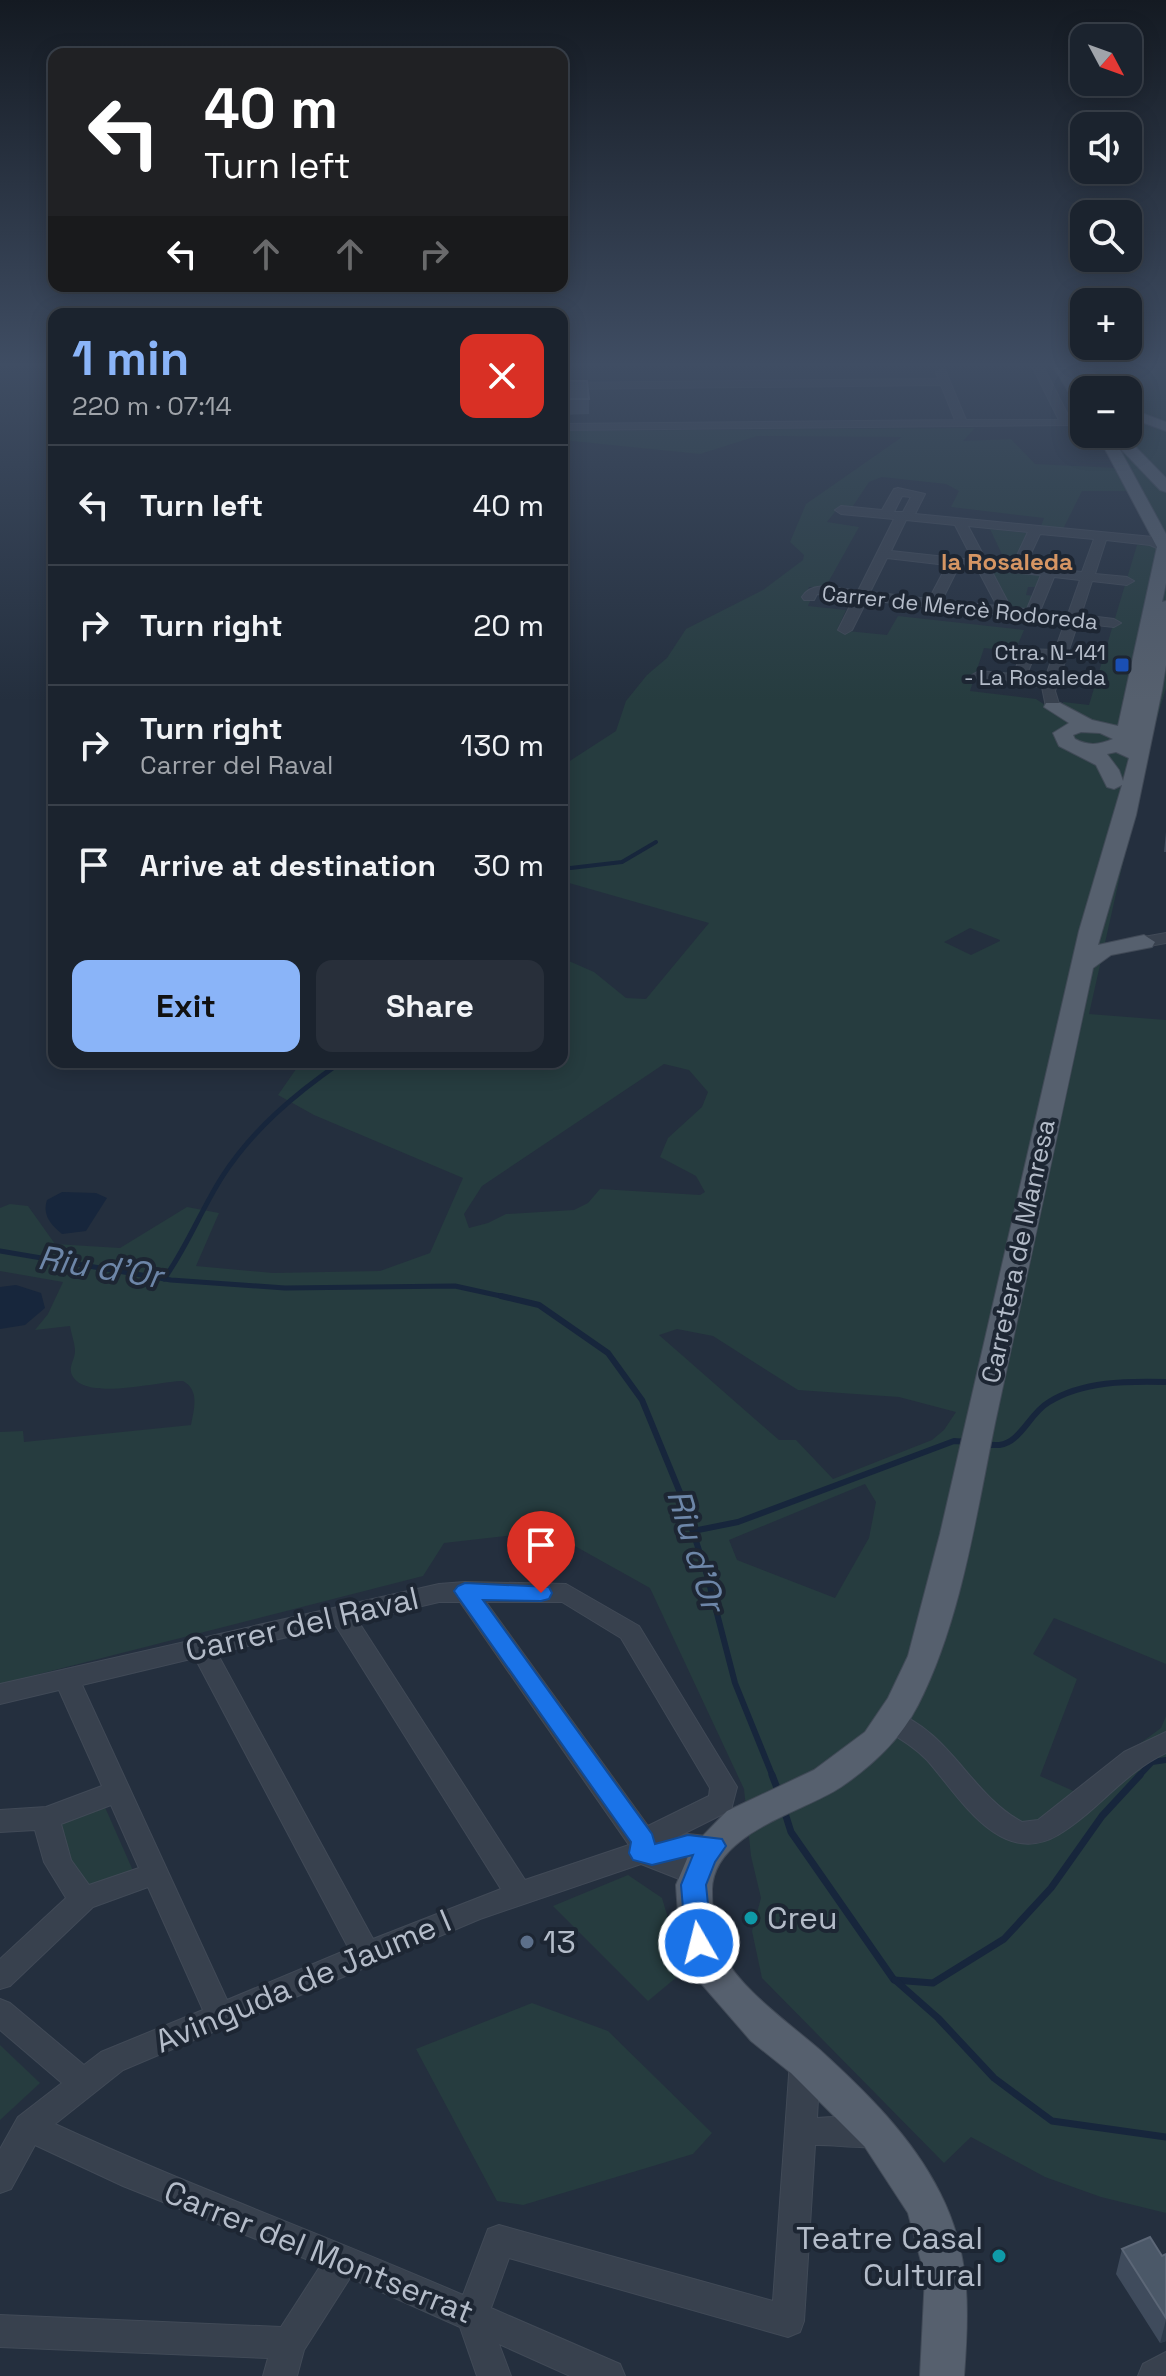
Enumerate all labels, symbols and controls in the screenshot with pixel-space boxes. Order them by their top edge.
north arrow [1070,24,1142,96]
map controls [1070,24,1142,448]
text: 40 m [204,73,338,144]
icon: left [72,80,176,184]
button: sound [1070,112,1142,184]
text: Turn left [204,143,351,189]
button: search [1070,200,1142,272]
icon: left [160,232,204,276]
icon: ahead [244,232,288,276]
icon: ahead [328,232,372,276]
icon: right [412,232,456,276]
button: + [1070,288,1142,360]
text: 1 min [72,328,189,389]
button: close [460,334,544,418]
button: − [1070,376,1142,448]
text: 220 m · 07:14 [72,389,232,423]
icon: left [72,483,116,527]
text: Turn left [140,486,263,525]
text: 40 m [473,486,544,525]
district label: la Rosaleda [941,546,1073,577]
street label: Carrer de Mercè Rodoreda [821,579,1100,635]
icon: right [72,603,116,647]
text: Turn right [140,606,283,645]
text: 20 m [473,606,544,645]
place label: Ctra. N-141 - La Rosaleda [964,638,1106,691]
marker: Ctra. N-141 - La Rosaleda [1113,656,1131,674]
text: Turn right [140,709,283,748]
icon: right [72,723,116,767]
text: 130 m [461,726,544,765]
text: Carrer del Raval [140,748,333,782]
icon: arrive [72,843,116,887]
text: Arrive at destination [140,846,436,885]
text: 30 m [473,846,544,885]
button: Exit [72,960,300,1052]
button: Share [316,960,544,1052]
street label: Carretera de Manresa [973,1116,1063,1386]
water label: Riu d'Or [35,1236,168,1299]
water label: Riu d'Or [657,1484,736,1619]
pin [507,1511,575,1593]
icon: arrive [519,1523,563,1567]
street label: Carrer del Raval [182,1578,422,1670]
place label: Creu [767,1898,838,1938]
street label: Avinguda de Jaume I [149,1901,457,2061]
position arrow [657,1901,741,1985]
marker: Creu [742,1909,760,1927]
place label: 13 [543,1922,576,1962]
marker: 13 [518,1933,536,1951]
street label: Carrer del Montserrat [158,2172,480,2332]
place label: Teatre Casal Cultural [796,2218,983,2295]
marker: Teatre Casal Cultural [990,2247,1008,2265]

